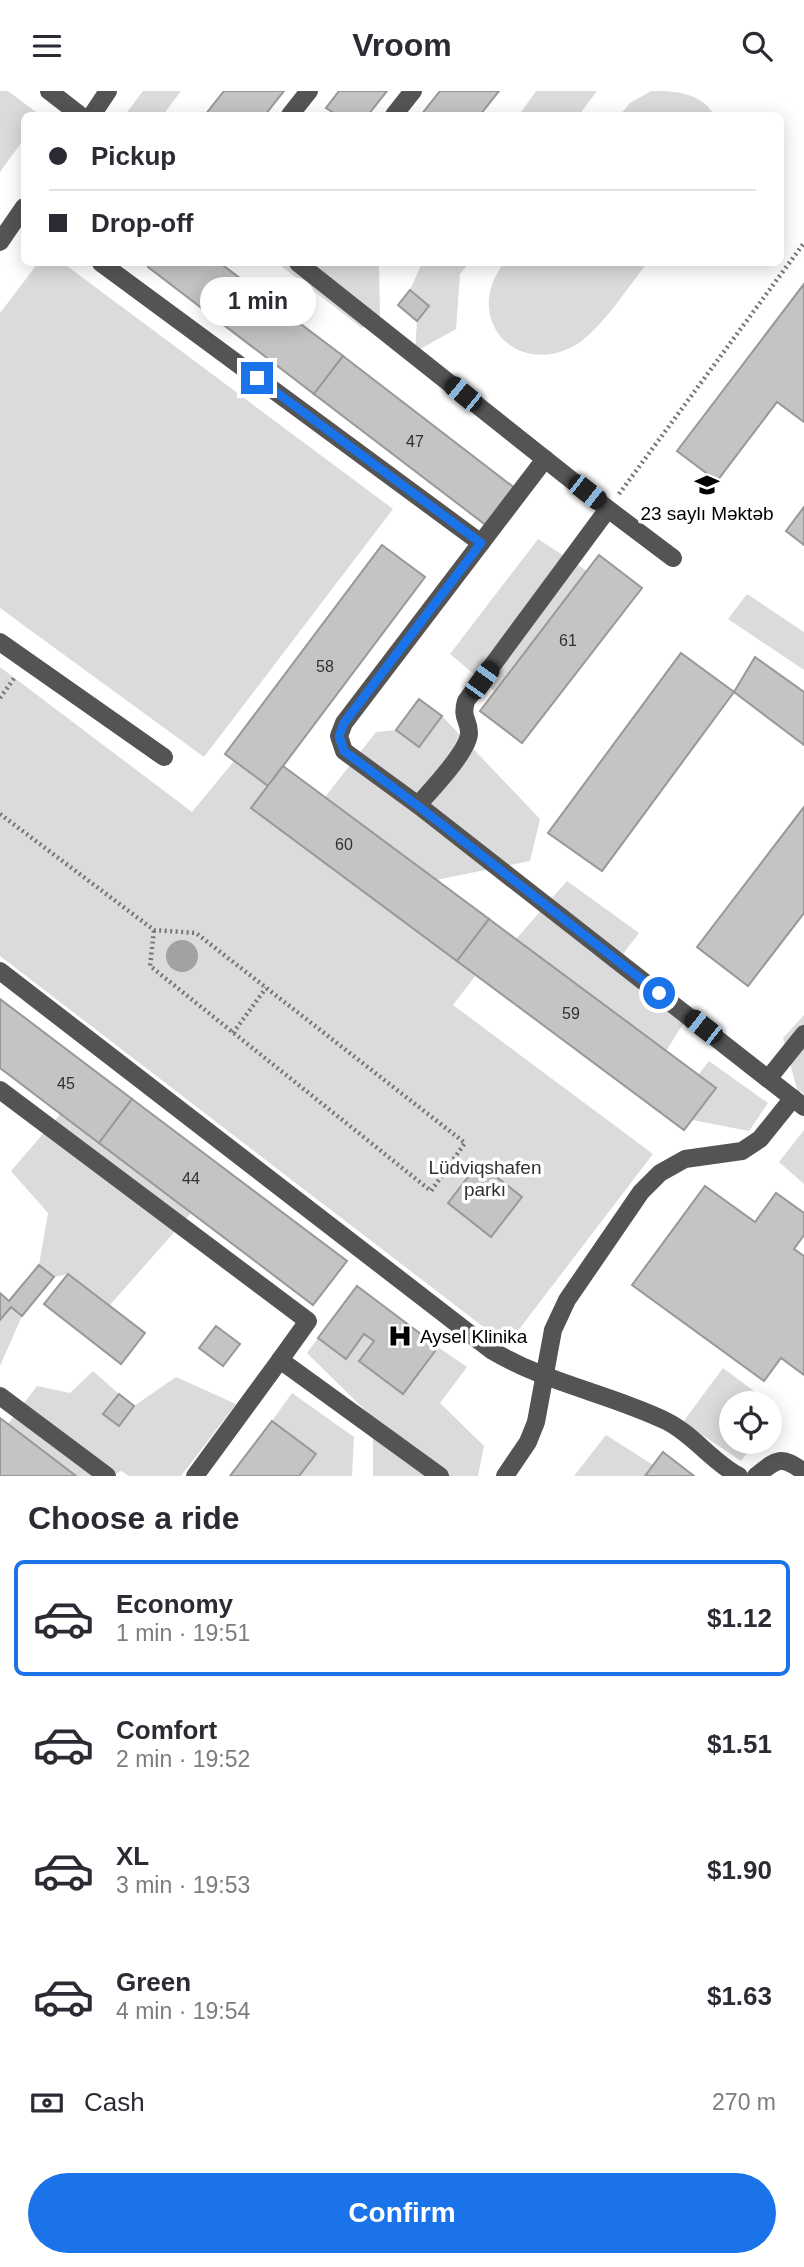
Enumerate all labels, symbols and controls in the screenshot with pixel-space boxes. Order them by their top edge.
icon: menu [28,27,66,65]
text: Vroom [352,27,452,63]
icon: search [738,27,776,65]
text: Pickup [91,141,176,171]
text: Drop-off [91,208,194,238]
callout: 1 min [199,277,315,325]
text: 1 min [228,288,288,314]
route end [241,362,273,394]
car [441,373,486,415]
house number: 47 [406,433,424,450]
car [564,471,611,513]
school or university icon: 23 saylı Məktəb [693,471,721,499]
place label: 23 saylı Məktəb [640,503,774,524]
house number: 61 [559,632,577,649]
car [462,657,503,703]
house number: 58 [316,658,334,675]
house number: 60 [335,836,353,853]
route start [643,977,675,1009]
house number: 59 [562,1005,580,1022]
car [680,1006,727,1048]
house number: 45 [57,1075,75,1092]
park label: Lüdviqshafen parkı [428,1157,542,1200]
house number: 44 [182,1170,200,1187]
hospital icon: Aysel Klinika [386,1322,414,1350]
place label: Aysel Klinika [420,1326,528,1347]
map controls [719,1391,782,1454]
button: locate [719,1391,782,1454]
text: Choose a ride [28,1500,240,1536]
icon: car [32,1587,95,1650]
text: Economy [116,1589,233,1619]
text: $1.12 [707,1603,772,1633]
text: 1 min · 19:51 [116,1620,250,1646]
icon: car [32,1713,95,1776]
text: Comfort [116,1715,217,1745]
text: $1.51 [707,1729,772,1759]
text: 2 min · 19:52 [116,1746,250,1772]
icon: car [32,1839,95,1902]
text: XL [116,1841,149,1871]
text: $1.90 [707,1855,772,1885]
text: 3 min · 19:53 [116,1872,250,1898]
icon: car [32,1965,95,2028]
text: Green [116,1967,191,1997]
text: $1.63 [707,1981,772,2011]
text: 4 min · 19:54 [116,1998,250,2024]
icon: cash [28,2084,66,2122]
text: Cash [84,2087,145,2117]
text: 270 m [712,2089,776,2115]
button: Confirm [28,2173,776,2253]

